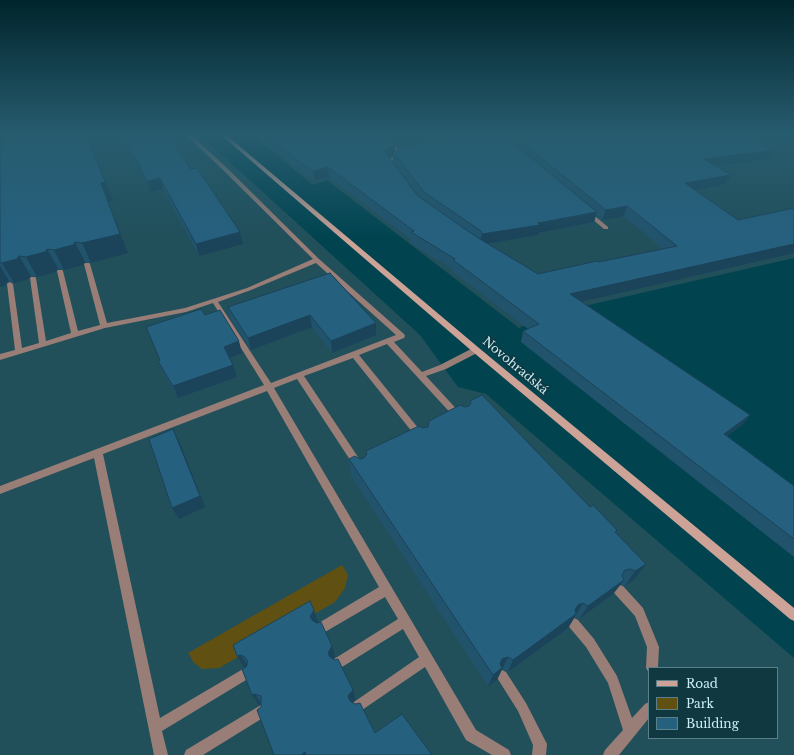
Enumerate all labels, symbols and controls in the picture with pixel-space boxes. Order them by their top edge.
street label: Novohradská [479,334,551,398]
legend [648,667,778,739]
text: Road [686,676,718,691]
text: Park [686,696,714,711]
text: Building [686,716,739,731]

